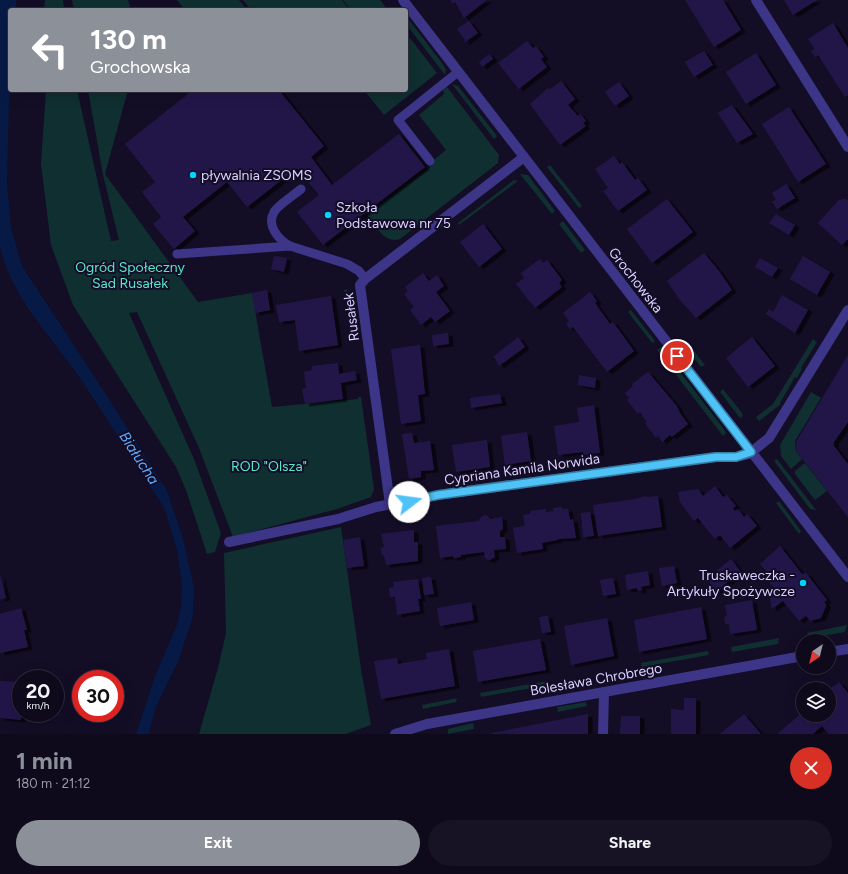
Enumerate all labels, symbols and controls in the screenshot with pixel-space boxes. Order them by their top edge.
text: 130 m [90,22,167,56]
icon: left [24,24,76,76]
text: Grochowska [90,56,190,78]
place label: pływalnia ZSOMS [201,167,312,184]
marker: pływalnia ZSOMS [188,170,198,180]
place label: Szkoła Podstawowa nr 75 [336,199,451,232]
marker: Szkoła Podstawowa nr 75 [323,210,333,220]
street label: Grochowska [605,244,666,316]
park label: Ogród Społeczny Sad Rusałek [75,259,185,292]
street label: Rusałek [340,292,363,342]
pin [660,339,694,373]
icon: arrive [666,345,688,367]
water label: Białucha [115,428,163,488]
street label: Cypriana Kamila Norwida [443,450,601,489]
park label: ROD "Olsza" [231,458,307,475]
position arrow [388,481,430,523]
place label: Truskaweczka - Artykuły Spożywcze [667,567,795,600]
marker: Truskaweczka - Artykuły Spożywcze [798,578,808,588]
north arrow [796,634,836,674]
map controls [796,634,836,722]
street label: Bolesława Chrobrego [529,659,664,699]
speed limit sign: 30 [72,670,124,722]
text: 20 [26,679,50,703]
button: layers [796,682,836,722]
text: km/h [27,699,49,712]
text: 1 min [16,746,73,775]
button: close [790,747,832,789]
text: 180 m · 21:12 [16,776,90,791]
button: Exit [16,820,420,866]
button: Share [428,820,832,866]

